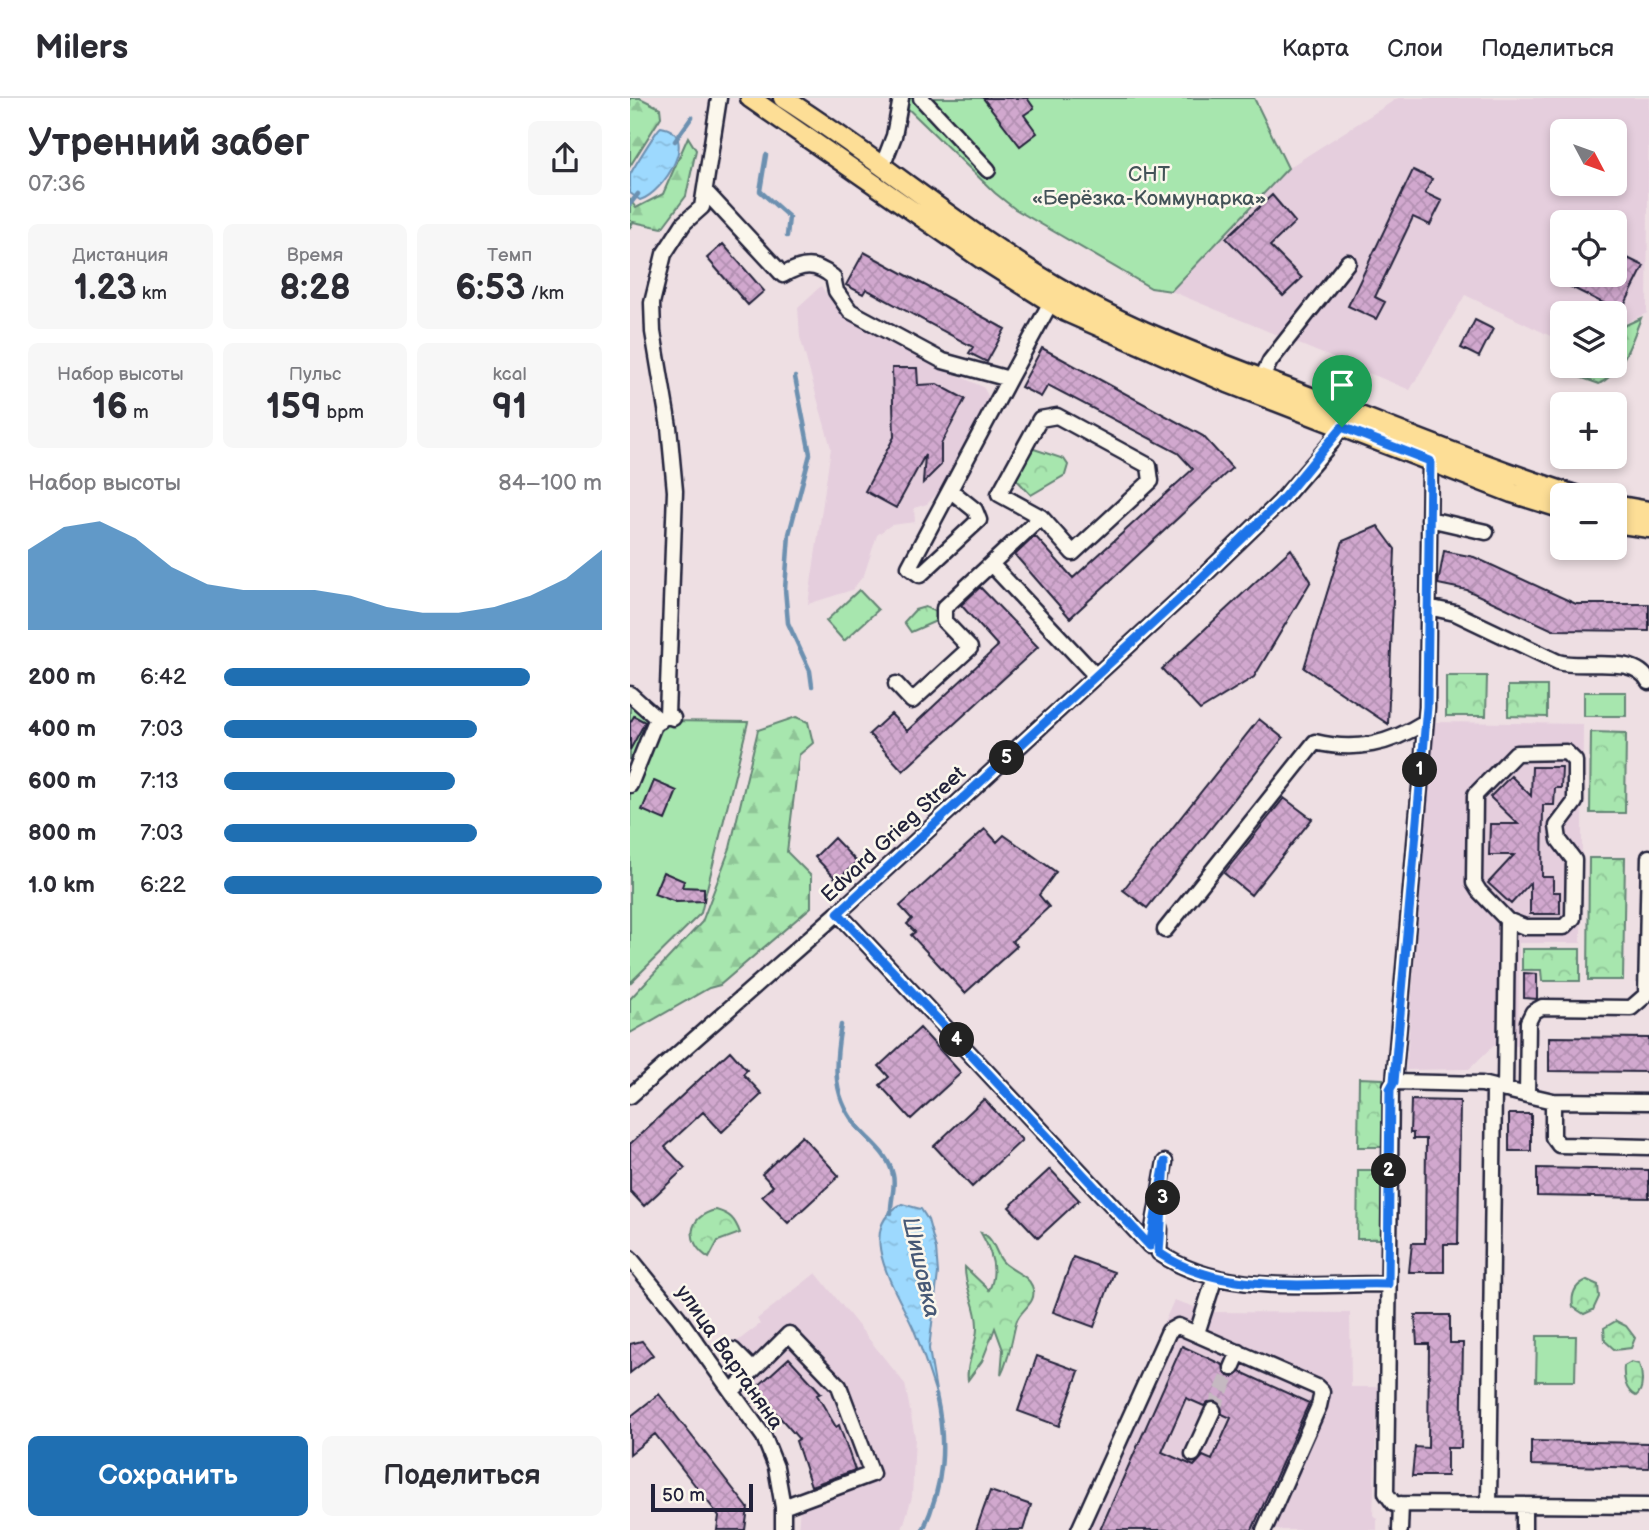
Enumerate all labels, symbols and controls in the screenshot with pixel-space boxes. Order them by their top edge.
text: Milers [35,28,128,68]
text: Карта [1282,34,1349,63]
text: Слои [1387,34,1443,63]
text: Поделиться [1481,34,1614,63]
north arrow [1550,119,1628,196]
map controls [1550,119,1627,560]
text: Утренний забег [28,121,310,166]
button: share [528,121,602,195]
park label: СНТ «Берёзка-Коммунарка» [1032,162,1266,211]
text: 07:36 [28,170,86,198]
button: locate [1550,210,1627,287]
text: Дистанция [72,244,168,267]
text: Время [287,244,343,267]
text: Темп [487,244,532,267]
text: 1.23 [74,267,137,310]
text: 8:28 [279,267,351,310]
text: 6:53 [455,267,525,310]
text: km [137,282,167,305]
text: /km [525,282,564,305]
button: layers [1550,301,1627,378]
pin [1312,355,1372,427]
text: Набор высоты [57,363,184,386]
text: Пульс [289,363,341,386]
text: kcal [493,363,527,386]
icon: arrive [1323,366,1361,404]
text: 16 [92,386,128,429]
text: 159 [266,386,321,429]
text: 91 [492,386,527,429]
button: + [1550,392,1627,469]
text: m [128,401,149,424]
text: bpm [321,401,364,424]
text: Набор высоты [28,469,181,497]
text: 84–100 m [498,469,602,497]
button: − [1550,483,1627,560]
text: 200 m [28,663,96,691]
text: 6:42 [140,663,186,691]
text: 400 m [28,715,96,743]
text: 7:03 [140,715,184,743]
pin: 5 [990,740,1024,776]
text: 5 [1001,746,1012,769]
pin: 1 [1402,752,1438,788]
text: 1 [1416,758,1424,781]
street label: Edvard Grieg Street [816,761,971,908]
text: 600 m [28,767,96,795]
text: 7:13 [140,767,179,795]
text: 800 m [28,819,96,847]
text: 7:03 [140,819,184,847]
text: 1.0 km [28,871,95,899]
text: 6:22 [140,871,186,899]
pin: 4 [940,1023,974,1058]
text: 4 [951,1028,962,1051]
pin: 2 [1372,1154,1406,1188]
text: 2 [1383,1159,1394,1182]
pin: 3 [1146,1180,1180,1216]
text: 3 [1157,1186,1168,1209]
water label: Шишовка [896,1214,946,1320]
street label: улица Вартаняна [670,1280,789,1435]
button: Сохранить [28,1436,308,1516]
button: Поделиться [322,1436,602,1516]
scale bar [651,1481,752,1513]
text: 50 m [662,1484,705,1507]

